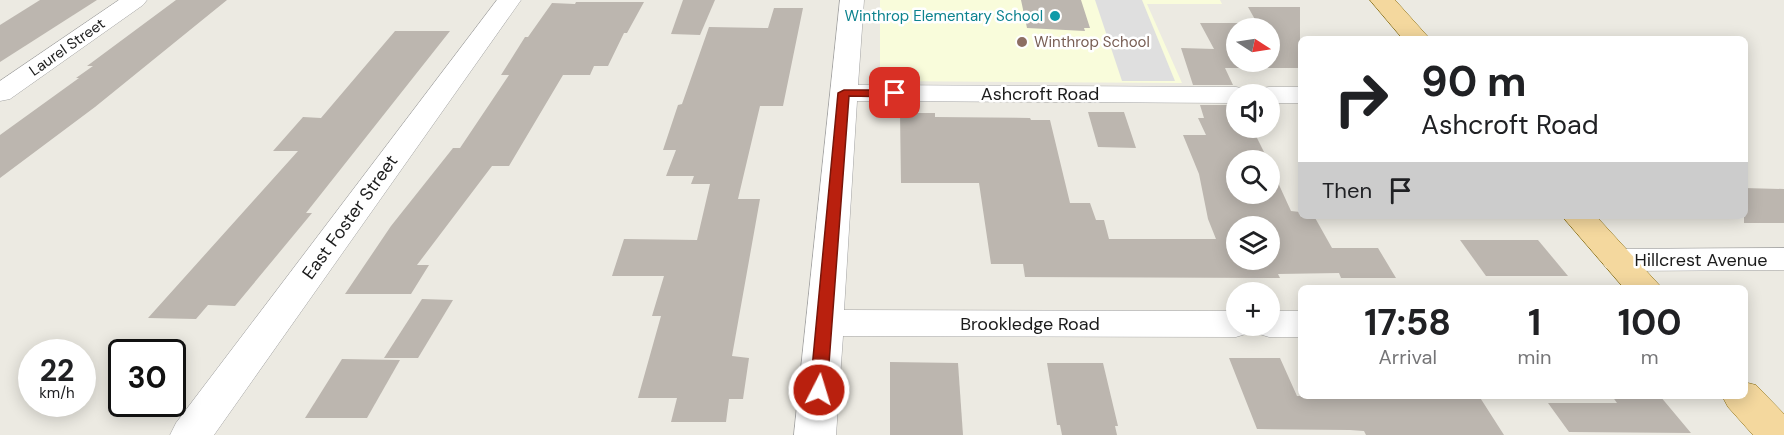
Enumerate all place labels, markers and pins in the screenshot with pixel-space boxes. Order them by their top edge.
place label: Winthrop Elementary School [844,6,1043,26]
marker: Winthrop Elementary School [1048,9,1062,23]
place label: Winthrop School [1034,32,1150,52]
marker: Winthrop School [1015,35,1029,49]
pin [869,67,920,118]

